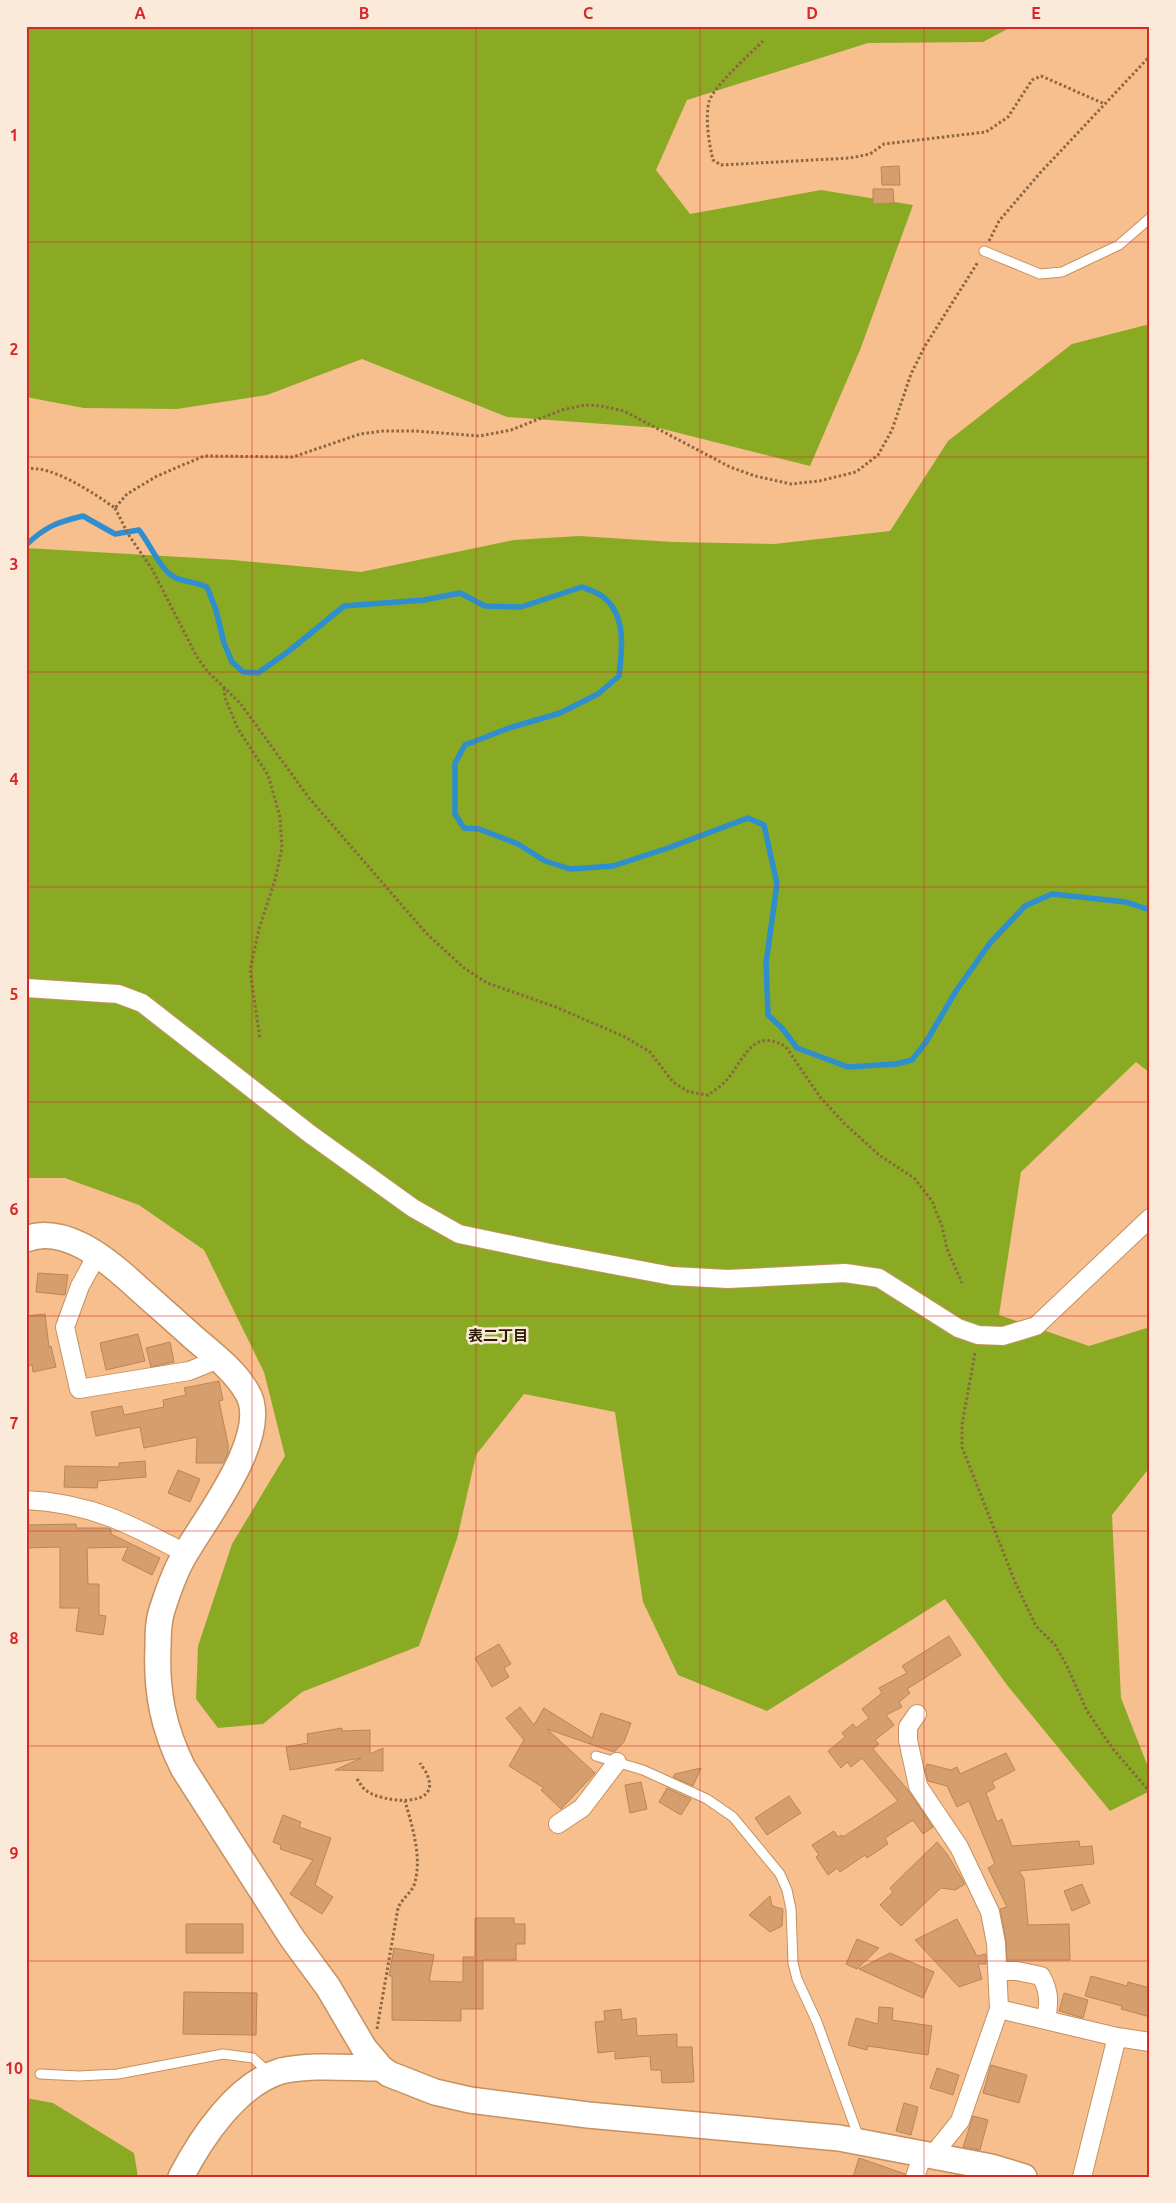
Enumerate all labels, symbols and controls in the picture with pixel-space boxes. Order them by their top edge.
text: A [134,4,146,22]
text: B [359,4,369,22]
text: C [583,4,593,22]
text: D [806,4,818,22]
text: E [1031,4,1041,22]
text: 1 [9,126,19,144]
text: 2 [9,340,19,358]
text: 3 [9,555,19,573]
text: 4 [9,770,19,788]
text: 5 [9,985,19,1003]
text: 6 [9,1200,19,1218]
district label: 表二丁目 [468,1327,528,1344]
text: 7 [9,1414,19,1432]
text: 8 [9,1629,19,1647]
text: 9 [9,1844,19,1862]
text: 10 [5,2059,23,2077]

